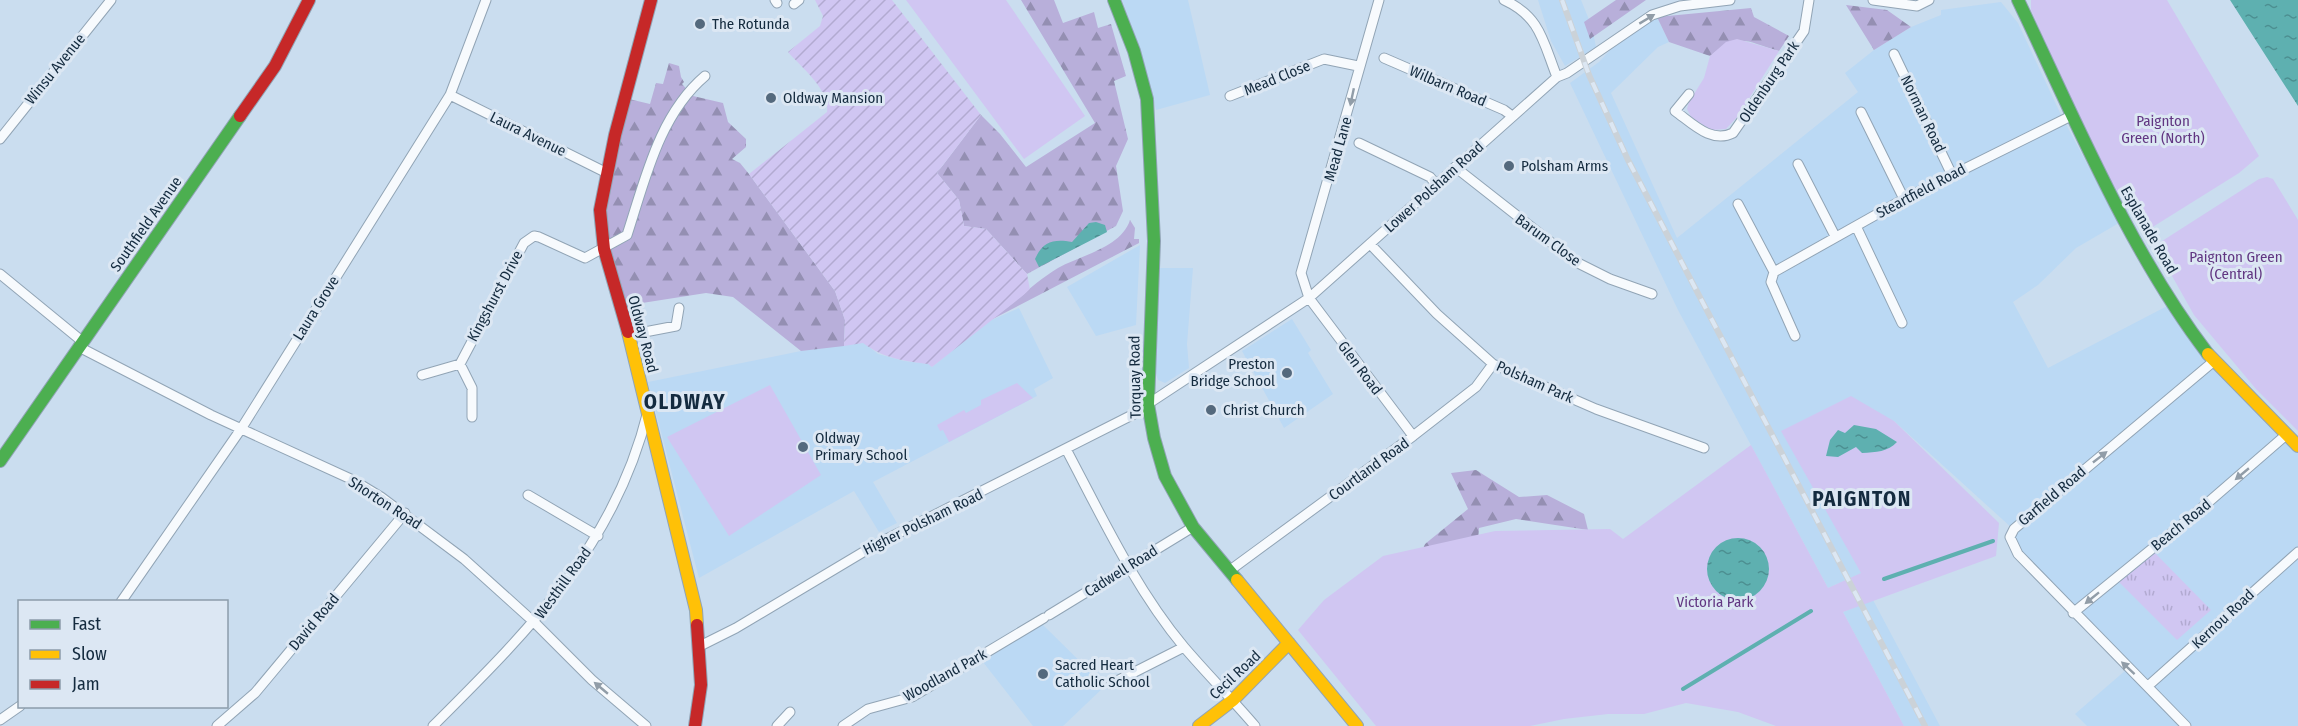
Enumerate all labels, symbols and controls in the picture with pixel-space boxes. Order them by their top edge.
one-way arrow [1639,13,1655,24]
place label: The Rotunda [712,15,790,33]
marker: The Rotunda [693,17,707,31]
street label: Winsu Avenue [21,30,89,108]
street label: Oldenburg Park [1735,38,1803,126]
street label: Mead Close [1241,57,1313,99]
street label: Wilbarn Road [1407,62,1489,110]
street label: Norman Road [1897,72,1949,156]
one-way arrow [1347,87,1356,106]
place label: Oldway Mansion [783,89,883,107]
marker: Oldway Mansion [764,91,778,105]
street label: Laura Avenue [487,108,569,160]
park label: Paignton Green (North) [2121,112,2205,147]
street label: Mead Lane [1320,115,1356,183]
street label: Lower Polsham Road [1381,138,1487,236]
place label: Polsham Arms [1521,157,1608,175]
marker: Polsham Arms [1502,159,1516,173]
street label: Steartfield Road [1873,160,1969,222]
street label: Southfield Avenue [107,173,185,275]
street label: Esplanade Road [2117,183,2181,277]
street label: Barum Close [1512,210,1584,270]
street label: Kingshurst Drive [463,247,527,345]
park label: Paignton Green (Central) [2189,248,2283,283]
street label: Laura Grove [289,272,343,344]
street label: Oldway Road [624,293,662,375]
street label: Torquay Road [1125,335,1145,419]
street label: Glen Road [1334,338,1386,398]
place label: Preston Bridge School [1190,355,1275,390]
street label: Polsham Park [1494,357,1576,407]
marker: Preston Bridge School [1280,366,1294,380]
district label: OLDWAY [644,389,726,415]
place label: Christ Church [1223,401,1305,419]
marker: Christ Church [1204,403,1218,417]
place label: Oldway Primary School [815,429,907,464]
street label: Courtland Road [1325,434,1413,504]
marker: Oldway Primary School [796,440,810,454]
one-way arrow [2093,451,2108,463]
street label: Garfield Road [2014,462,2090,530]
one-way arrow [2235,467,2250,480]
street label: Shorton Road [345,473,425,533]
street label: Higher Polsham Road [860,485,986,559]
district label: PAIGNTON [1812,486,1912,512]
street label: Beach Road [2147,495,2215,555]
street label: Cadwell Road [1081,541,1161,601]
street label: Westhill Road [531,544,595,622]
street label: Kernou Road [2188,586,2258,652]
street label: David Road [285,590,343,654]
one-way arrow [2084,591,2099,603]
park label: Victoria Park [1677,593,1753,611]
legend [18,600,228,708]
text: Fast [72,613,101,635]
text: Slow [72,643,107,665]
street label: Woodland Park [900,645,990,705]
street label: Cecil Road [1206,647,1264,703]
place label: Sacred Heart Catholic School [1055,656,1150,691]
one-way arrow [2121,661,2136,675]
marker: Sacred Heart Catholic School [1036,667,1050,681]
text: Jam [72,673,100,695]
one-way arrow [594,682,609,695]

